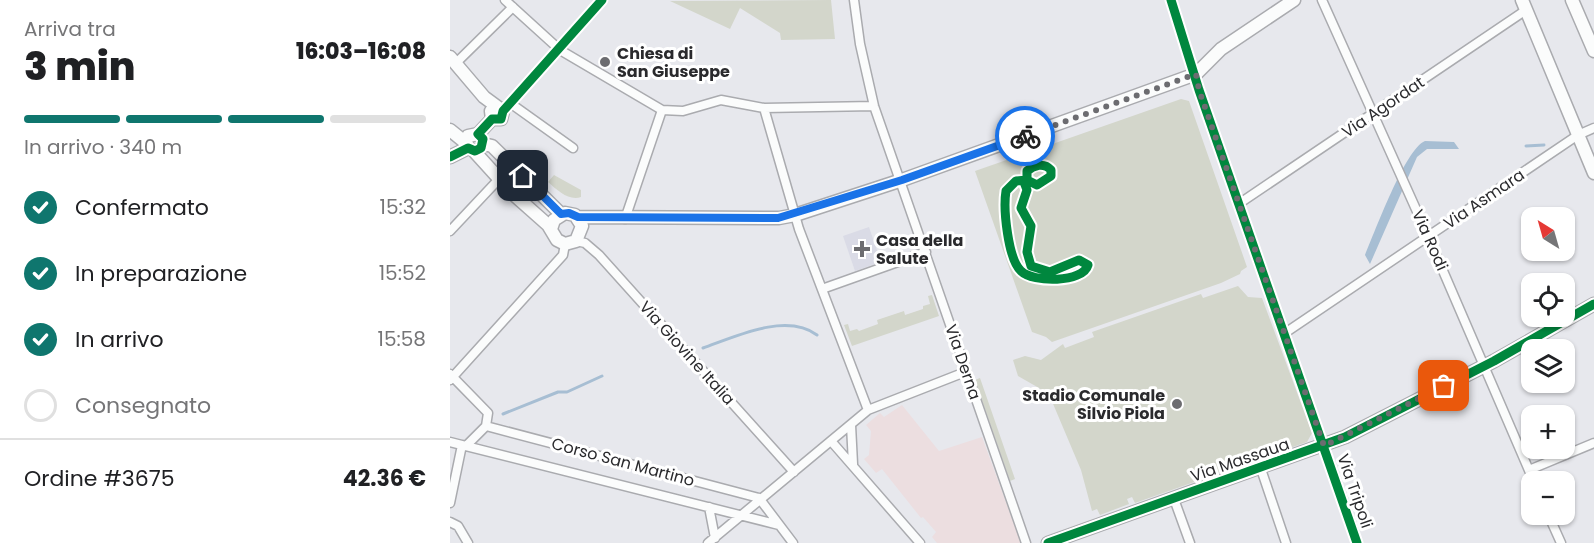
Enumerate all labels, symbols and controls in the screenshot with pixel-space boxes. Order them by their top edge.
text: Arriva tra [24,15,116,43]
text: 16:03–16:08 [296,36,426,67]
text: 3 min [24,39,136,94]
place label: Chiesa di San Giuseppe [617,42,730,83]
marker: Chiesa di San Giuseppe [598,55,612,69]
street label: Via Agordat [1337,71,1429,143]
courier [995,106,1055,166]
icon: bike [1009,120,1042,153]
text: In arrivo · 340 m [24,133,182,161]
pin [497,150,548,201]
icon: home [506,159,539,192]
street label: Via Asmara [1439,163,1529,235]
icon: check [24,191,57,224]
text: Confermato [75,192,209,223]
text: 15:32 [380,193,426,221]
street label: Via Rodi [1406,206,1454,274]
north arrow [1521,207,1575,261]
map controls [1521,207,1575,525]
place label: Casa della Salute [876,229,963,270]
marker: Casa della Salute [853,240,871,258]
icon: check [24,257,57,290]
text: In preparazione [75,258,247,289]
text: 15:52 [379,259,426,287]
button: locate [1521,273,1575,327]
street label: Via Giovine Italia [634,296,740,410]
street label: Via Derna [939,321,987,403]
icon: check [24,323,57,356]
text: In arrivo [75,324,163,355]
text: 15:58 [378,325,426,353]
button: layers [1521,339,1575,393]
pin [1418,360,1469,411]
icon: bag [1427,369,1460,402]
place label: Stadio Comunale Silvio Piola [1022,384,1165,425]
text: Consegnato [75,390,211,421]
marker: Stadio Comunale Silvio Piola [1170,397,1184,411]
button: + [1521,405,1575,459]
street label: Corso San Martino [549,432,697,492]
street label: Via Massaua [1188,432,1292,488]
street label: Via Tripoli [1332,451,1378,531]
text: Ordine #3675 [24,463,175,494]
text: 42.36 € [343,463,426,494]
button: − [1521,471,1575,525]

